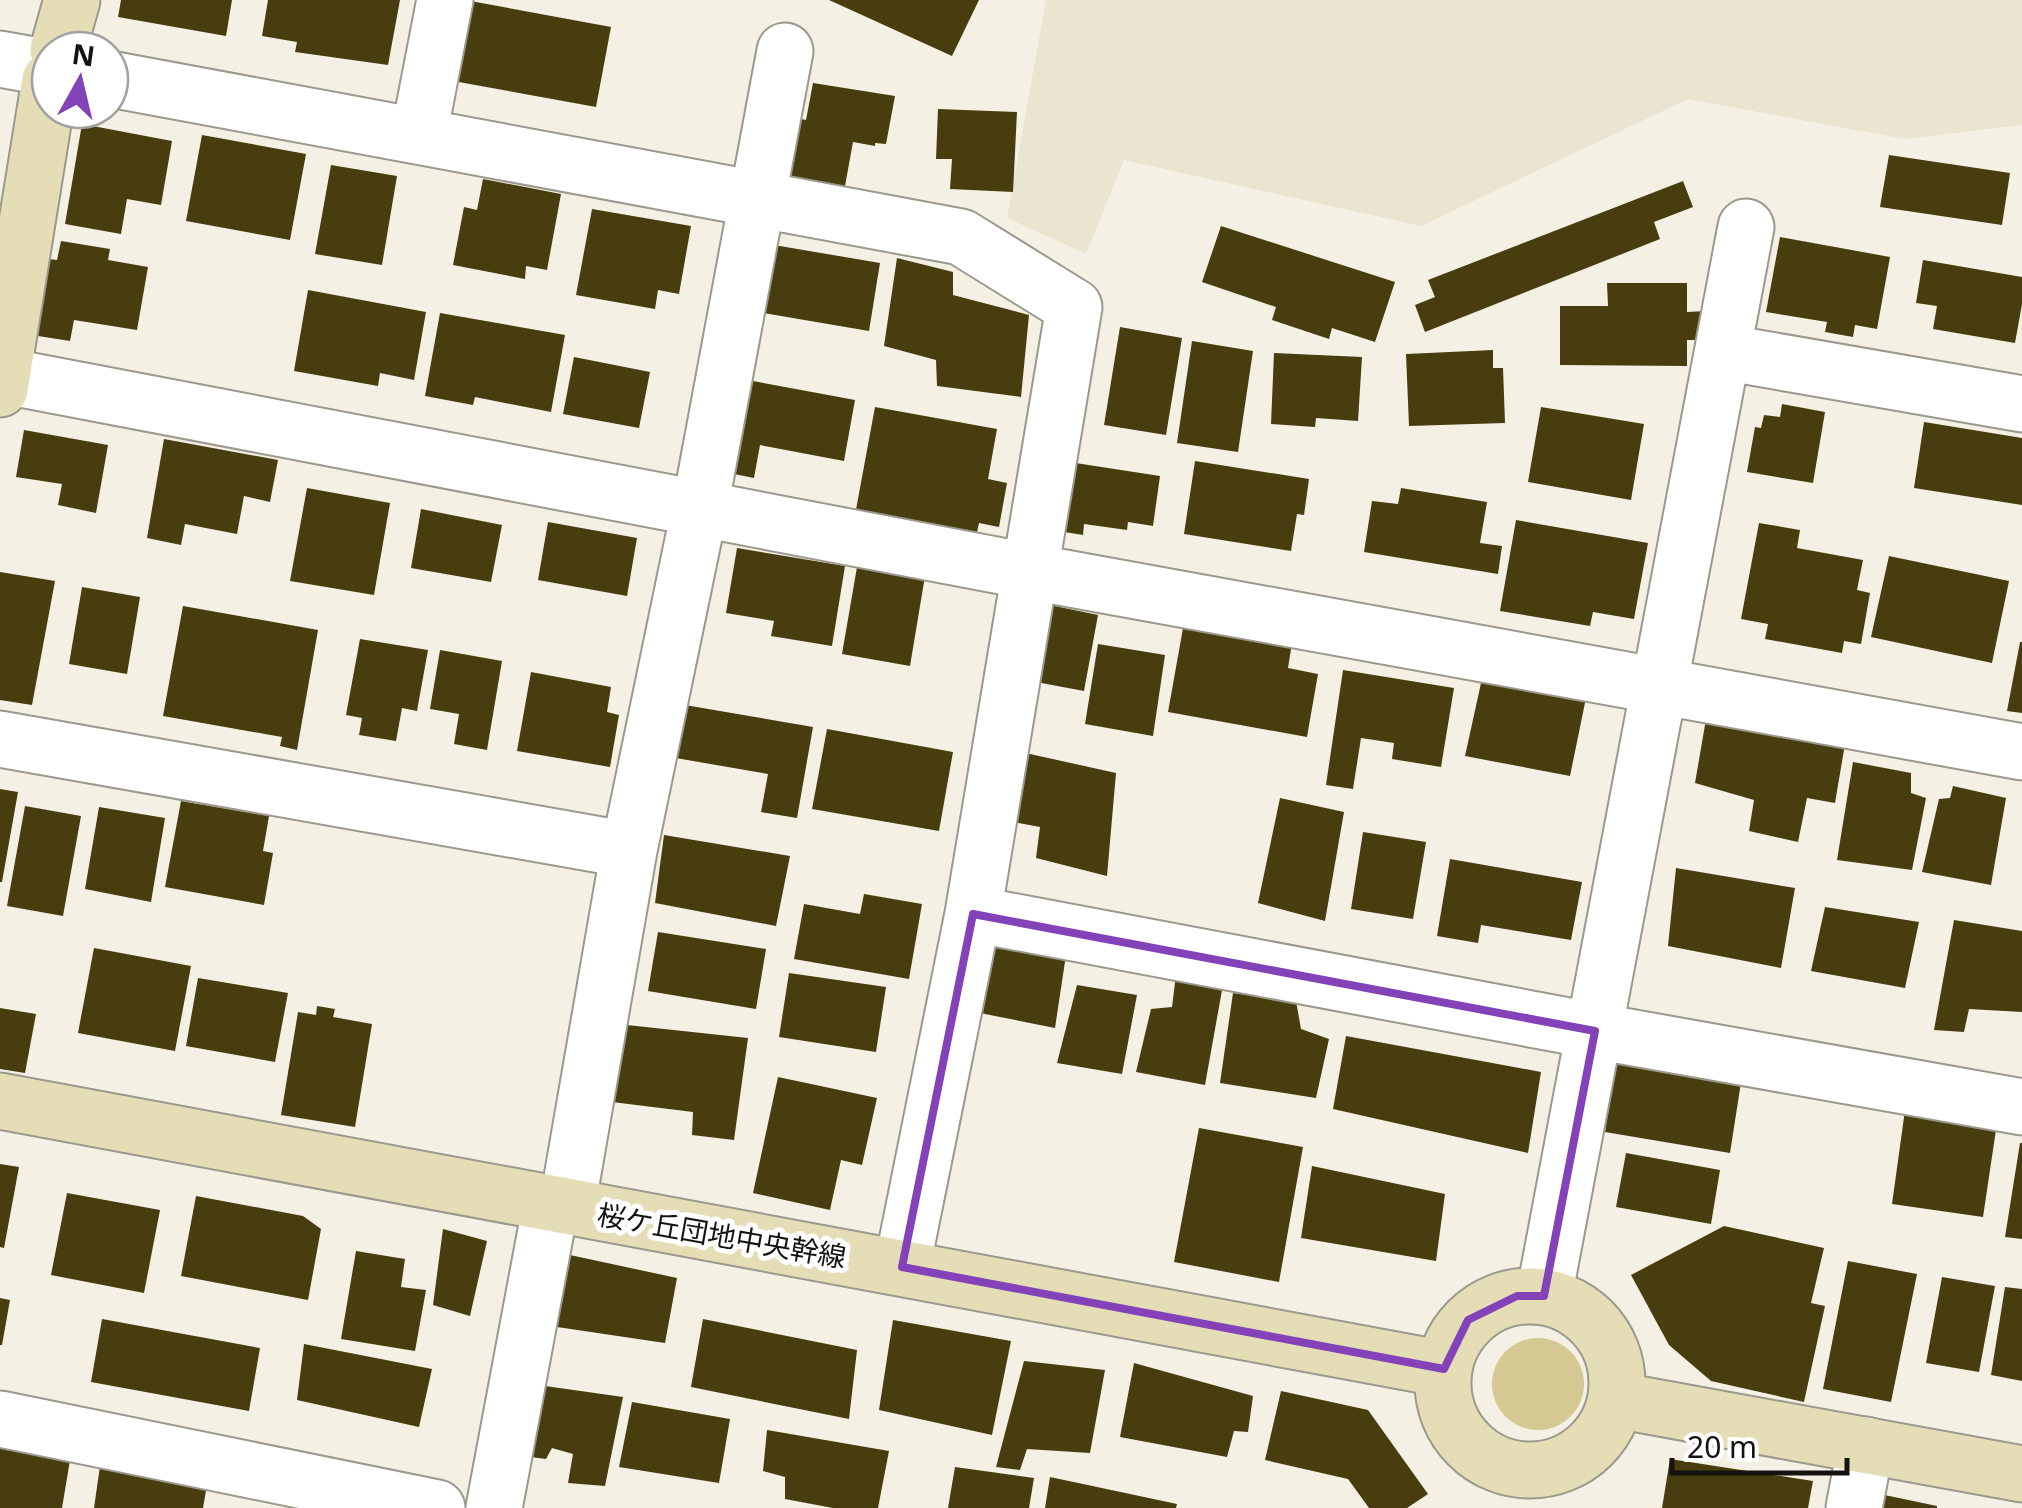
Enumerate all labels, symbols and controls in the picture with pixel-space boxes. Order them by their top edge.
north arrow [30,30,130,130]
text: N [70,34,98,75]
street label: 桜ケ丘団地中央幹線 [595,1194,849,1276]
scale bar [1672,1413,1847,1475]
text: 20 m [1687,1426,1757,1467]

